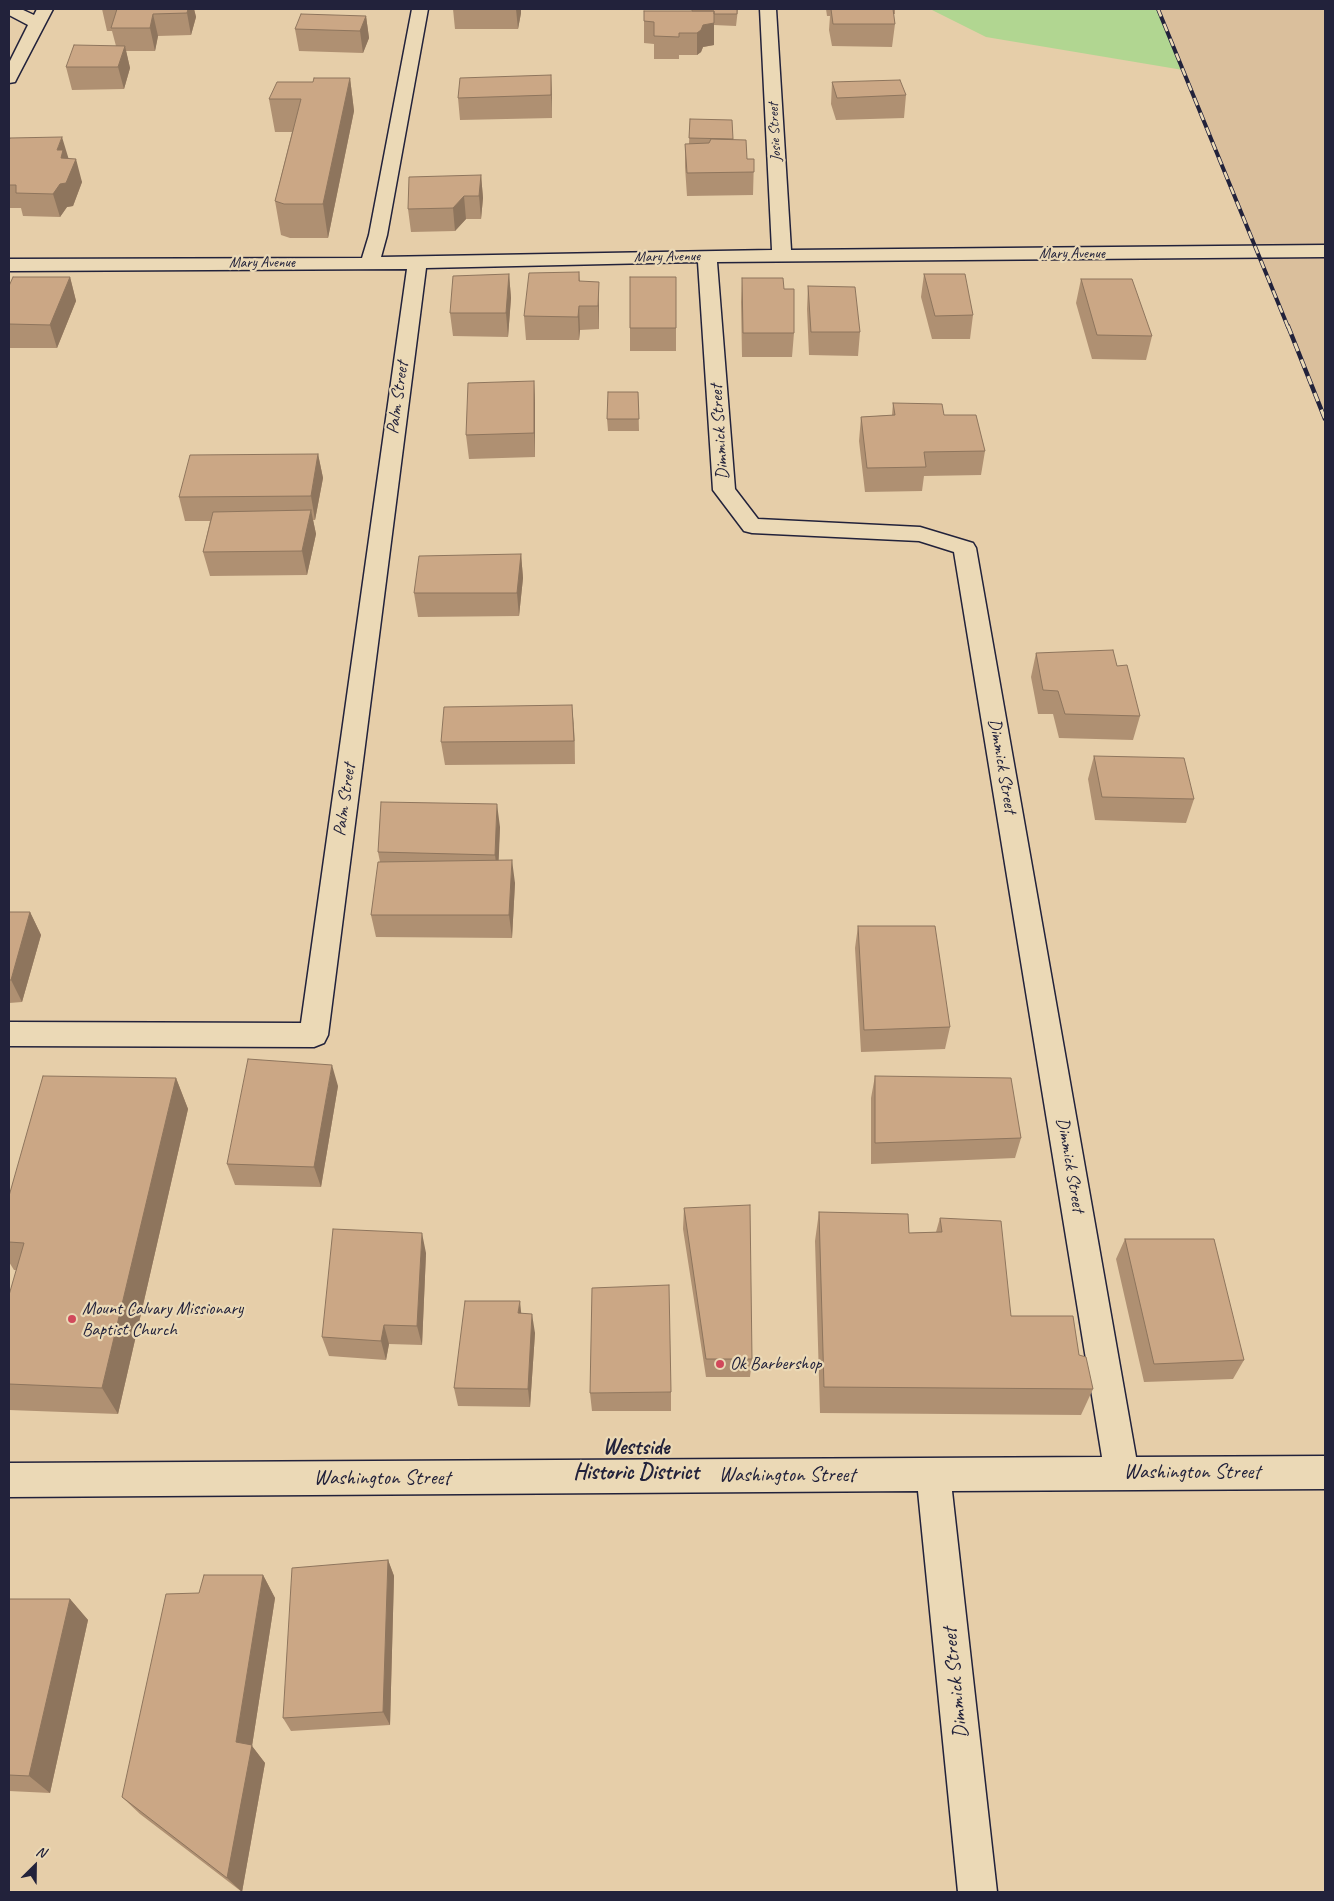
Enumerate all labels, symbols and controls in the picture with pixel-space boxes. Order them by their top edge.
street label: Josie Street [764,102,786,162]
street label: Mary Avenue [1039,245,1105,263]
street label: Mary Avenue [634,247,700,267]
street label: Mary Avenue [229,254,295,272]
street label: Palm Street [382,360,414,436]
street label: Dimmick Street [706,384,734,480]
street label: Dimmick Street [983,717,1021,815]
street label: Palm Street [329,762,361,838]
street label: Dimmick Street [1051,1116,1089,1214]
place label: Mount Calvary Missionary Baptist Church [82,1298,243,1340]
marker: Mount Calvary Missionary Baptist Church [66,1313,78,1325]
place label: Ok Barbershop [730,1353,821,1375]
marker: Ok Barbershop [714,1358,726,1370]
district label: Westside Historic District [573,1435,699,1486]
street label: Washington Street [1124,1459,1260,1485]
street label: Washington Street [719,1462,855,1488]
street label: Washington Street [314,1465,450,1491]
street label: Dimmick Street [938,1626,974,1740]
north arrow [10,1841,60,1891]
text: N [34,1842,48,1861]

